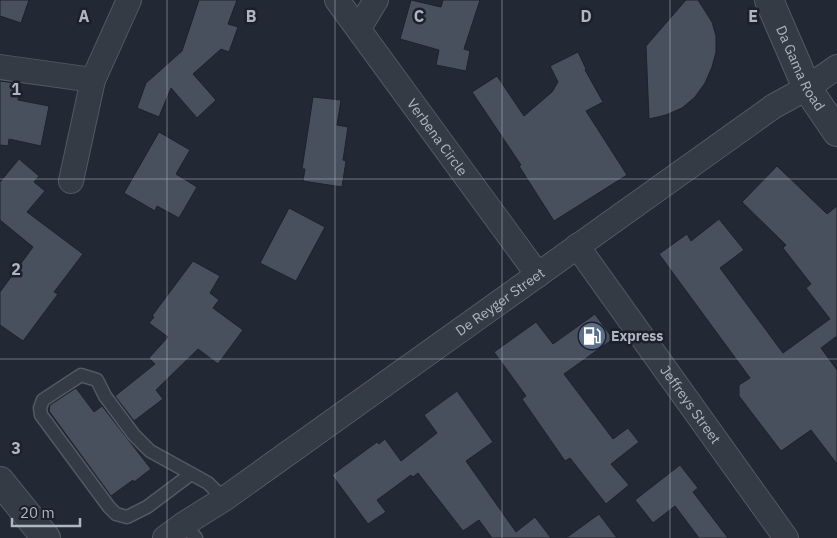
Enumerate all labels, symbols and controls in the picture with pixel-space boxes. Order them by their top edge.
text: A [79,6,90,26]
text: B [246,6,257,26]
text: C [414,6,424,26]
text: D [580,6,592,26]
text: E [748,6,758,26]
street label: Da Gama Road [772,23,829,114]
text: 1 [11,79,21,99]
street label: Verbena Circle [403,95,472,180]
text: 2 [11,259,21,279]
street label: De Reyger Street [452,264,548,340]
fuel station icon: Express [577,321,607,351]
place label: Express [611,327,663,345]
street label: Jeffreys Street [656,362,725,447]
text: 3 [11,438,21,458]
scale bar [12,496,80,528]
text: 20 m [20,503,55,522]

